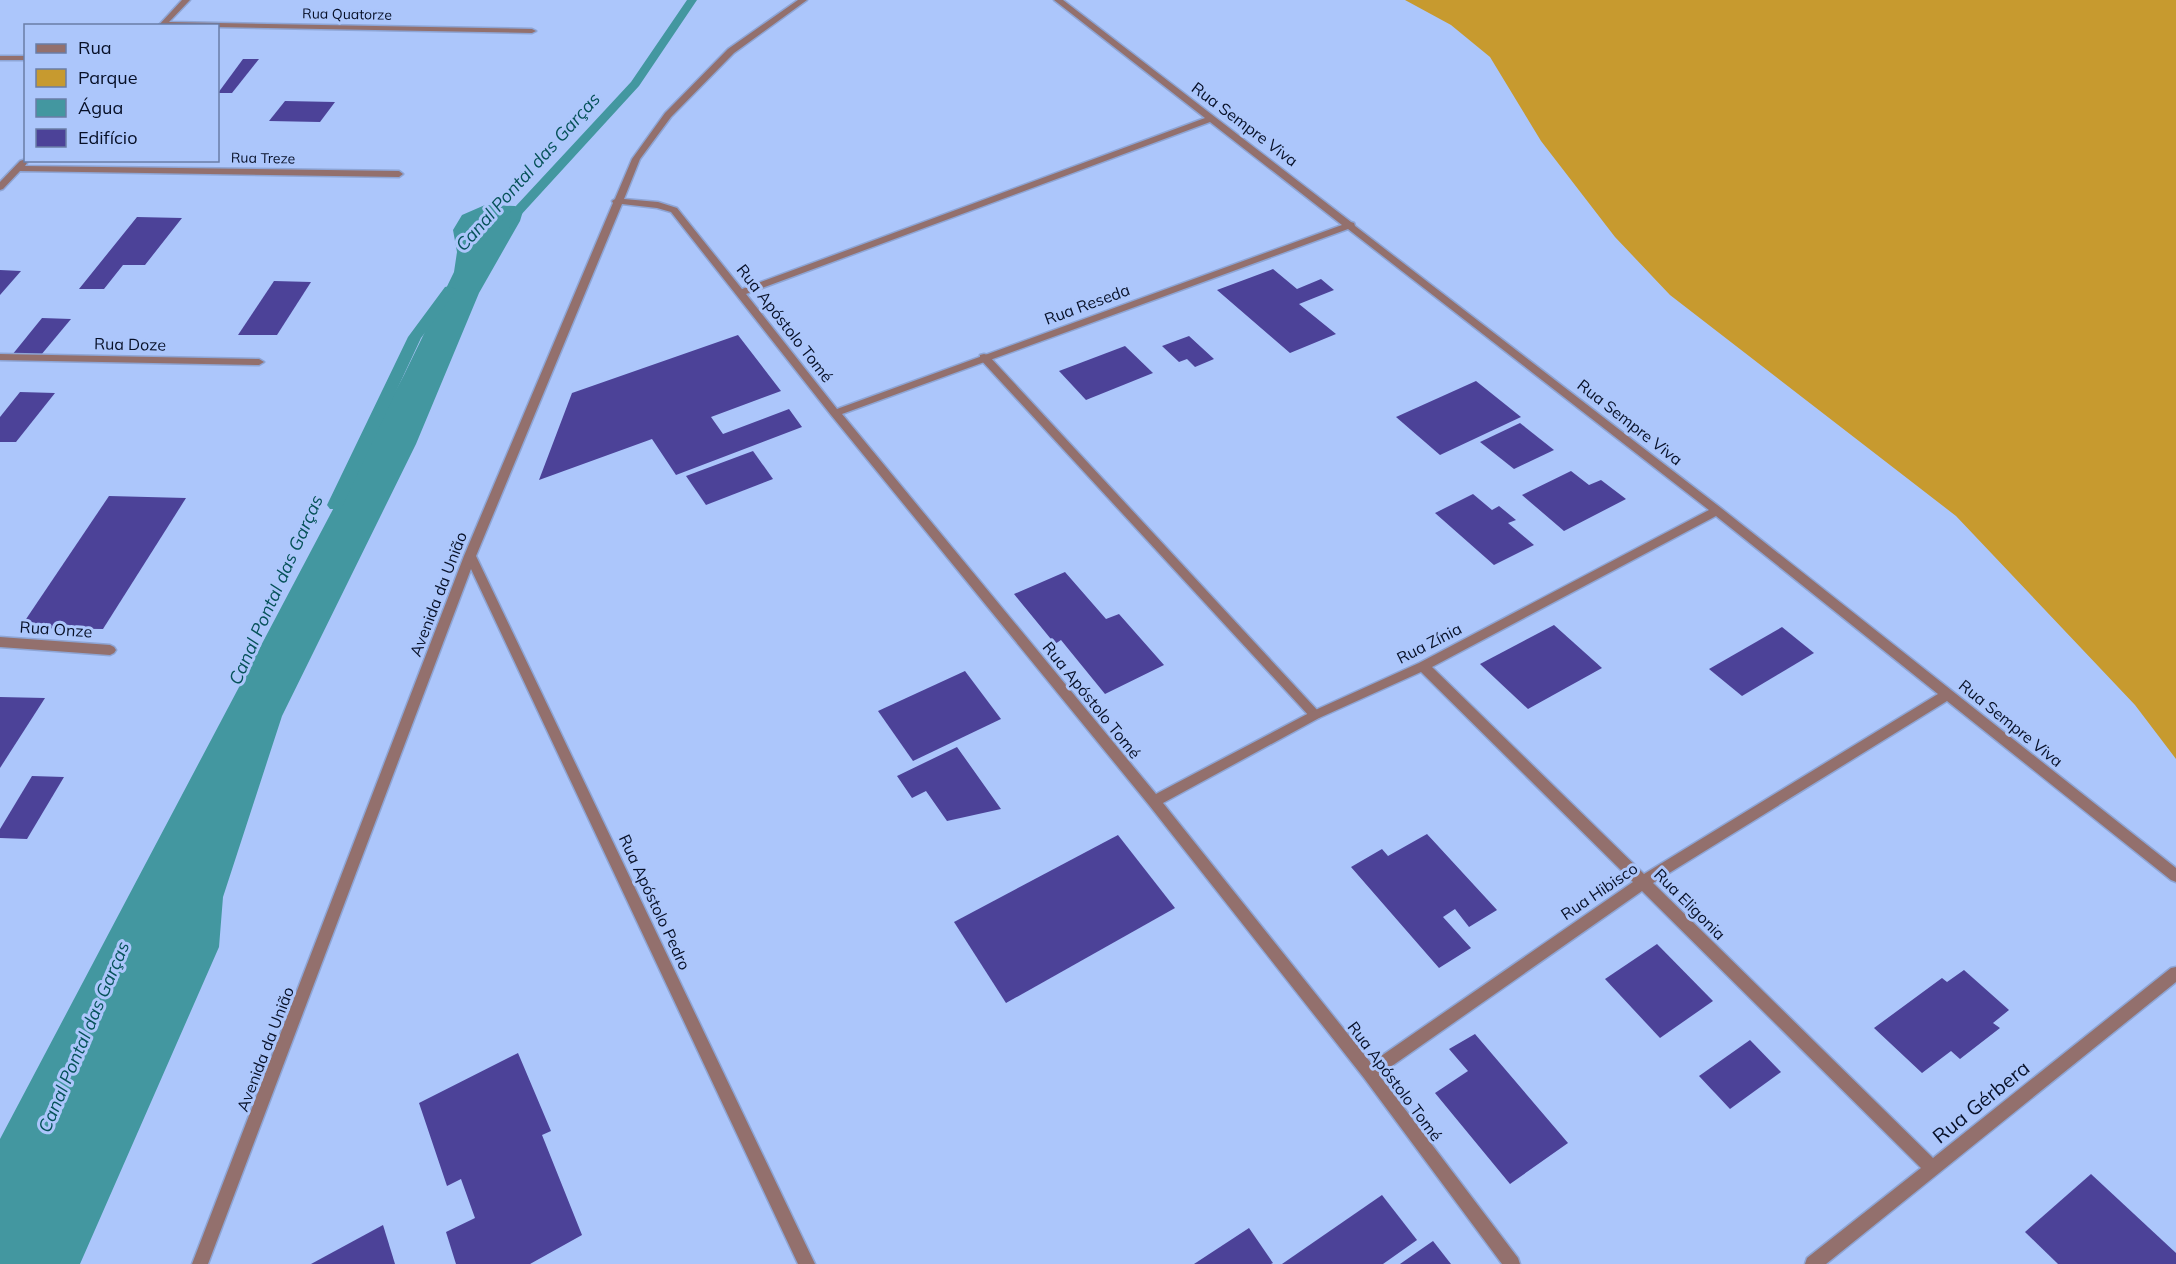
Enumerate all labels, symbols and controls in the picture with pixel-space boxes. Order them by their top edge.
street label: Rua Quatorze [302,4,392,24]
legend [24,24,219,162]
text: Rua [78,36,112,59]
text: Parque [78,66,137,89]
street label: Rua Sempre Viva [1188,78,1302,170]
water label: Canal Pontal das Garças [450,88,605,256]
text: Água [78,96,123,119]
text: Edifício [78,126,137,149]
street label: Rua Treze [231,148,295,168]
street label: Rua Apóstolo Tomé [733,260,837,386]
street label: Rua Reseda [1042,279,1132,329]
street label: Rua Doze [94,333,166,355]
street label: Rua Sempre Viva [1573,375,1687,469]
water label: Canal Pontal das Garças [223,491,328,688]
street label: Avenida da União [405,529,471,659]
street label: Rua Onze [19,616,93,642]
street label: Rua Zínia [1393,618,1465,668]
street label: Rua Apóstolo Tomé [1039,638,1145,762]
street label: Rua Sempre Viva [1955,675,2067,771]
street label: Rua Apóstolo Pedro [615,831,695,973]
street label: Rua Hibisco [1557,858,1641,924]
street label: Rua Eligonia [1650,864,1730,944]
water label: Canal Pontal das Garças [33,938,134,1136]
street label: Avenida da União [232,984,298,1114]
street label: Rua Apóstolo Tomé [1344,1017,1446,1145]
street label: Rua Gérbera [1927,1055,2034,1148]

